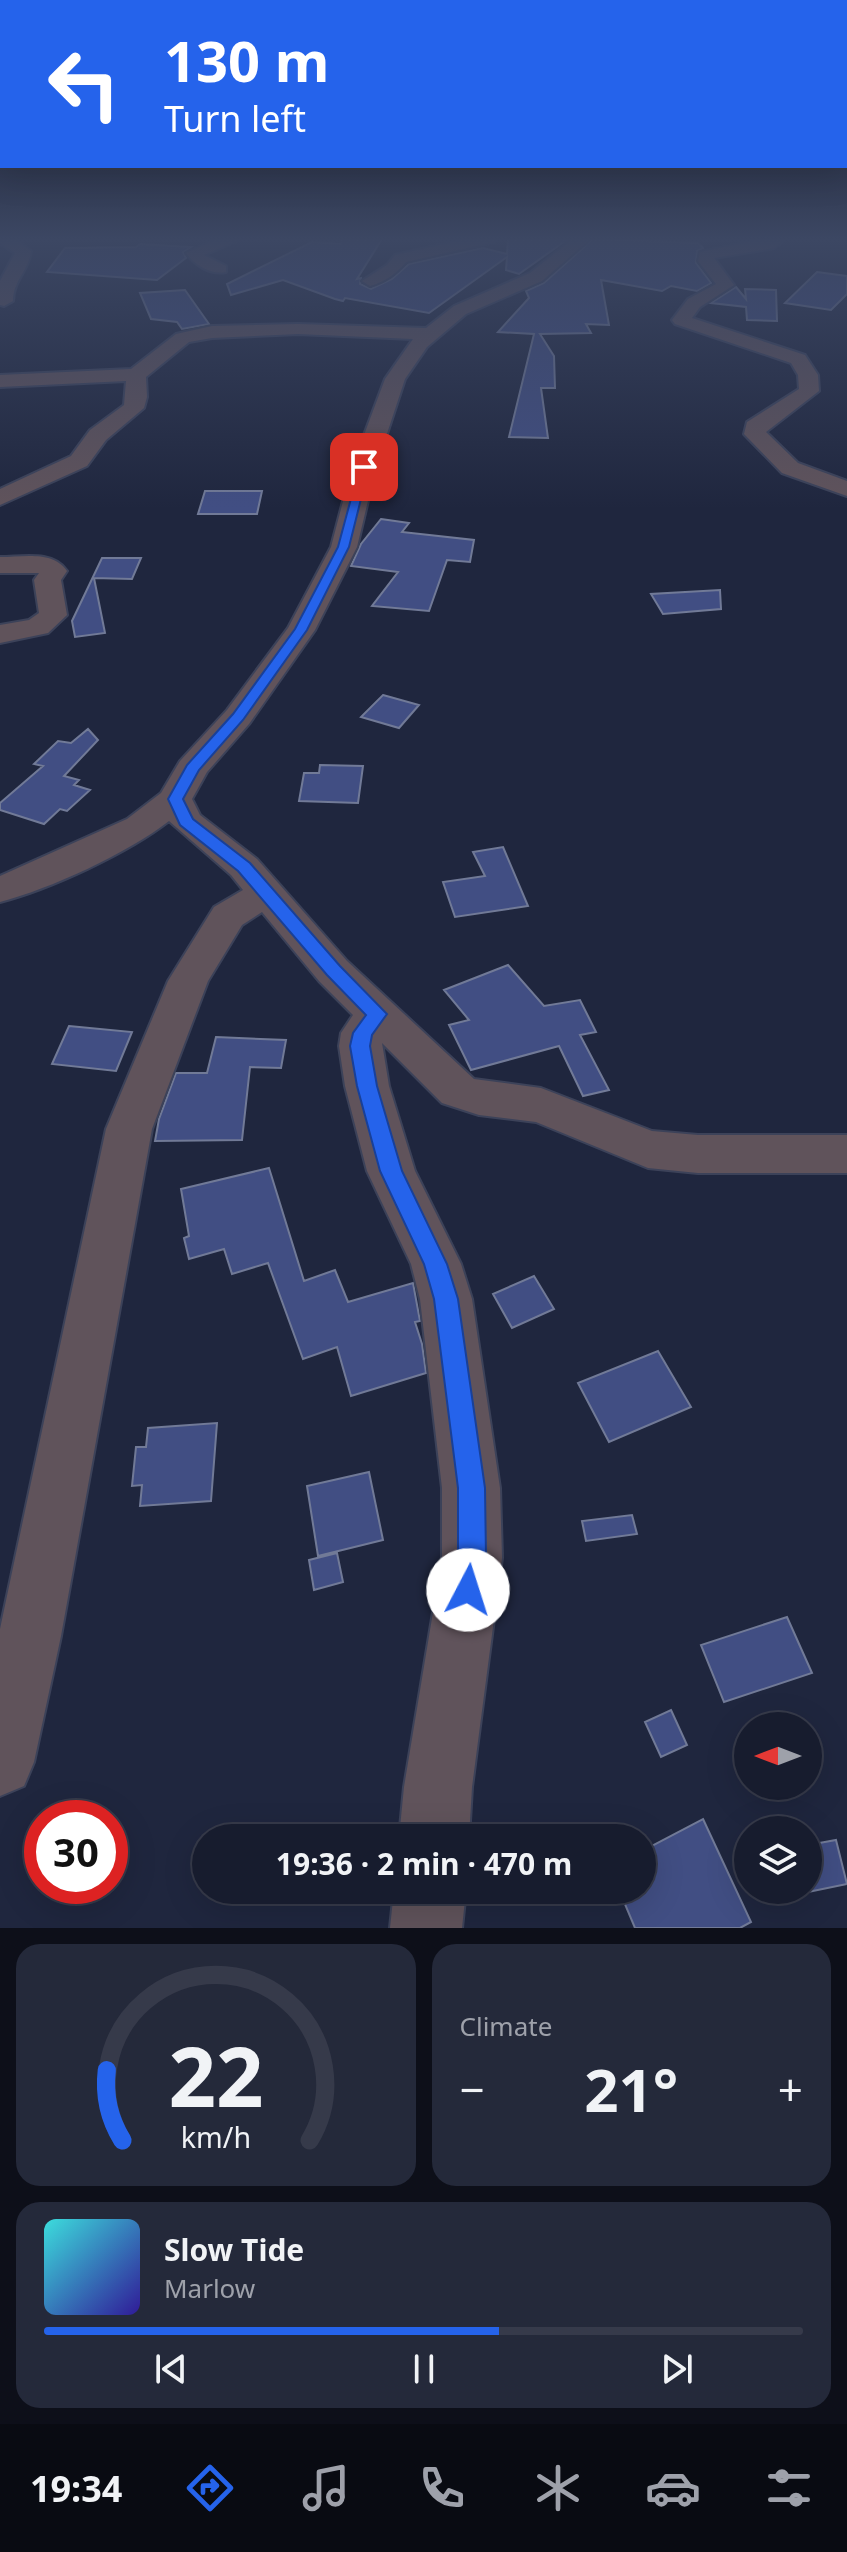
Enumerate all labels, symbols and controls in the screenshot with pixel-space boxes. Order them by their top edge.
text: 130 m [164,22,329,98]
icon: left [32,32,136,136]
text: Turn left [164,94,306,143]
pin [330,433,398,501]
icon: arrive [342,445,386,489]
position arrow [426,1548,510,1632]
north arrow [734,1712,822,1800]
map controls [734,1712,822,1904]
speed limit sign: 30 [24,1800,128,1904]
button: layers [734,1816,822,1904]
text: 19:36 · 2 min · 470 m [276,1843,572,1884]
text: Climate [460,2008,552,2044]
text: 22 [168,2018,263,2131]
text: 21° [584,2048,678,2130]
text: − [460,2059,485,2119]
text: + [778,2059,803,2119]
text: km/h [181,2117,251,2156]
text: Slow Tide [164,2229,304,2270]
text: Marlow [164,2270,255,2306]
icon: previous [149,2347,193,2391]
icon: pause [402,2347,446,2391]
icon: next [655,2347,699,2391]
icon: directions [182,2460,238,2516]
icon: music [298,2460,354,2516]
icon: phone [414,2460,470,2516]
icon: climate [530,2460,586,2516]
icon: car [645,2460,701,2516]
icon: filters [761,2460,817,2516]
text: 19:34 [30,2464,122,2513]

